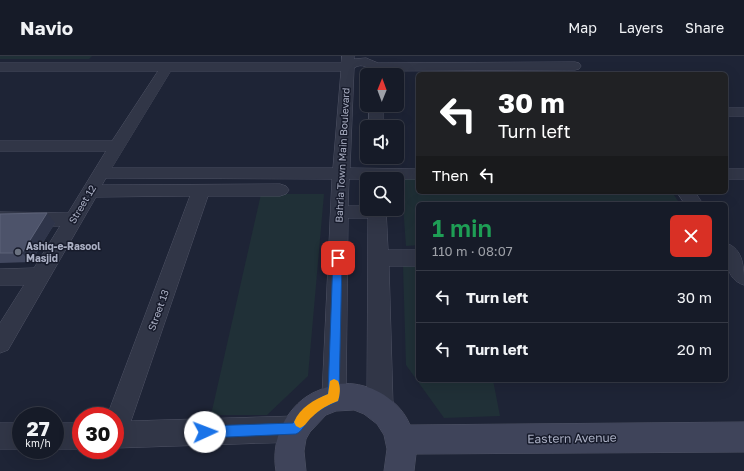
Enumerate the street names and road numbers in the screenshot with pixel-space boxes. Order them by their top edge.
street label: Bahria Town Main Boulevard [332,87,352,223]
street label: Street 12 [66,182,98,225]
street label: Street 13 [145,288,171,332]
street label: Eastern Avenue [527,430,617,446]

